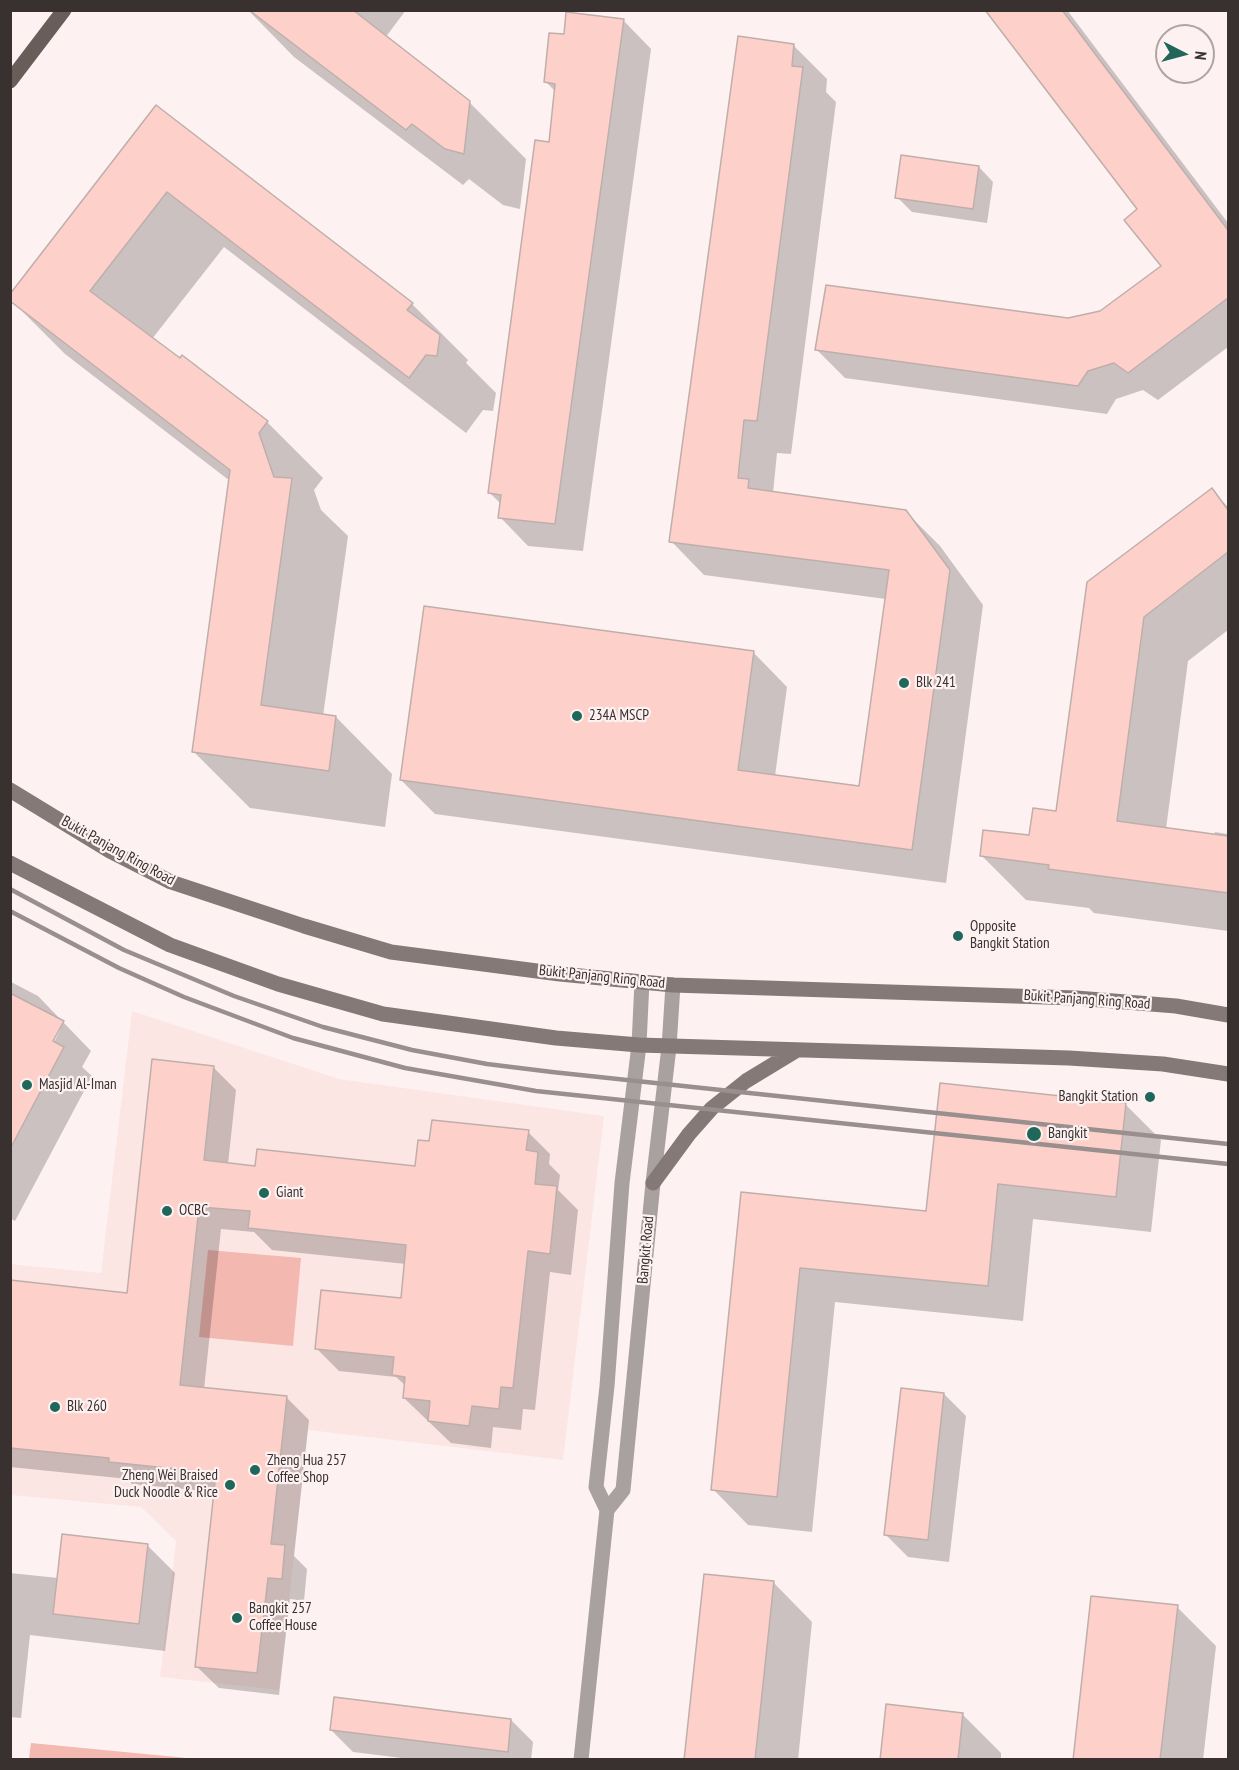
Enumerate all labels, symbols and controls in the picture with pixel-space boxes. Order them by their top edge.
north arrow [1155,24,1215,84]
text: N [1191,50,1211,61]
place label: Blk 241 [916,674,956,692]
marker: Blk 241 [897,676,911,690]
place label: 234A MSCP [589,707,649,725]
marker: 234A MSCP [570,709,584,723]
street label: Bukit Panjang Ring Road [58,812,178,890]
place label: Opposite Bangkit Station [970,918,1049,953]
marker: Opposite Bangkit Station [951,929,965,943]
street label: Bukit Panjang Ring Road [538,961,666,993]
street label: Bukit Panjang Ring Road [1023,987,1151,1013]
place label: Masjid Al-Iman [39,1076,117,1094]
marker: Masjid Al-Iman [20,1078,34,1092]
place label: Bangkit Station [1059,1088,1138,1106]
marker: Bangkit Station [1143,1090,1157,1104]
marker: Bangkit [1025,1125,1043,1143]
place label: Bangkit [1048,1125,1087,1143]
place label: Giant [276,1184,303,1202]
marker: Giant [257,1186,271,1200]
place label: OCBC [179,1202,208,1220]
marker: OCBC [160,1204,174,1218]
street label: Bangkit Road [634,1215,658,1285]
place label: Blk 260 [67,1398,107,1416]
marker: Blk 260 [48,1400,62,1414]
place label: Zheng Hua 257 Coffee Shop [267,1452,347,1487]
marker: Zheng Hua 257 Coffee Shop [248,1463,262,1477]
place label: Zheng Wei Braised Duck Noodle & Rice [114,1467,218,1502]
marker: Zheng Wei Braised Duck Noodle & Rice [223,1478,237,1492]
place label: Bangkit 257 Coffee House [249,1600,317,1635]
marker: Bangkit 257 Coffee House [230,1611,244,1625]

